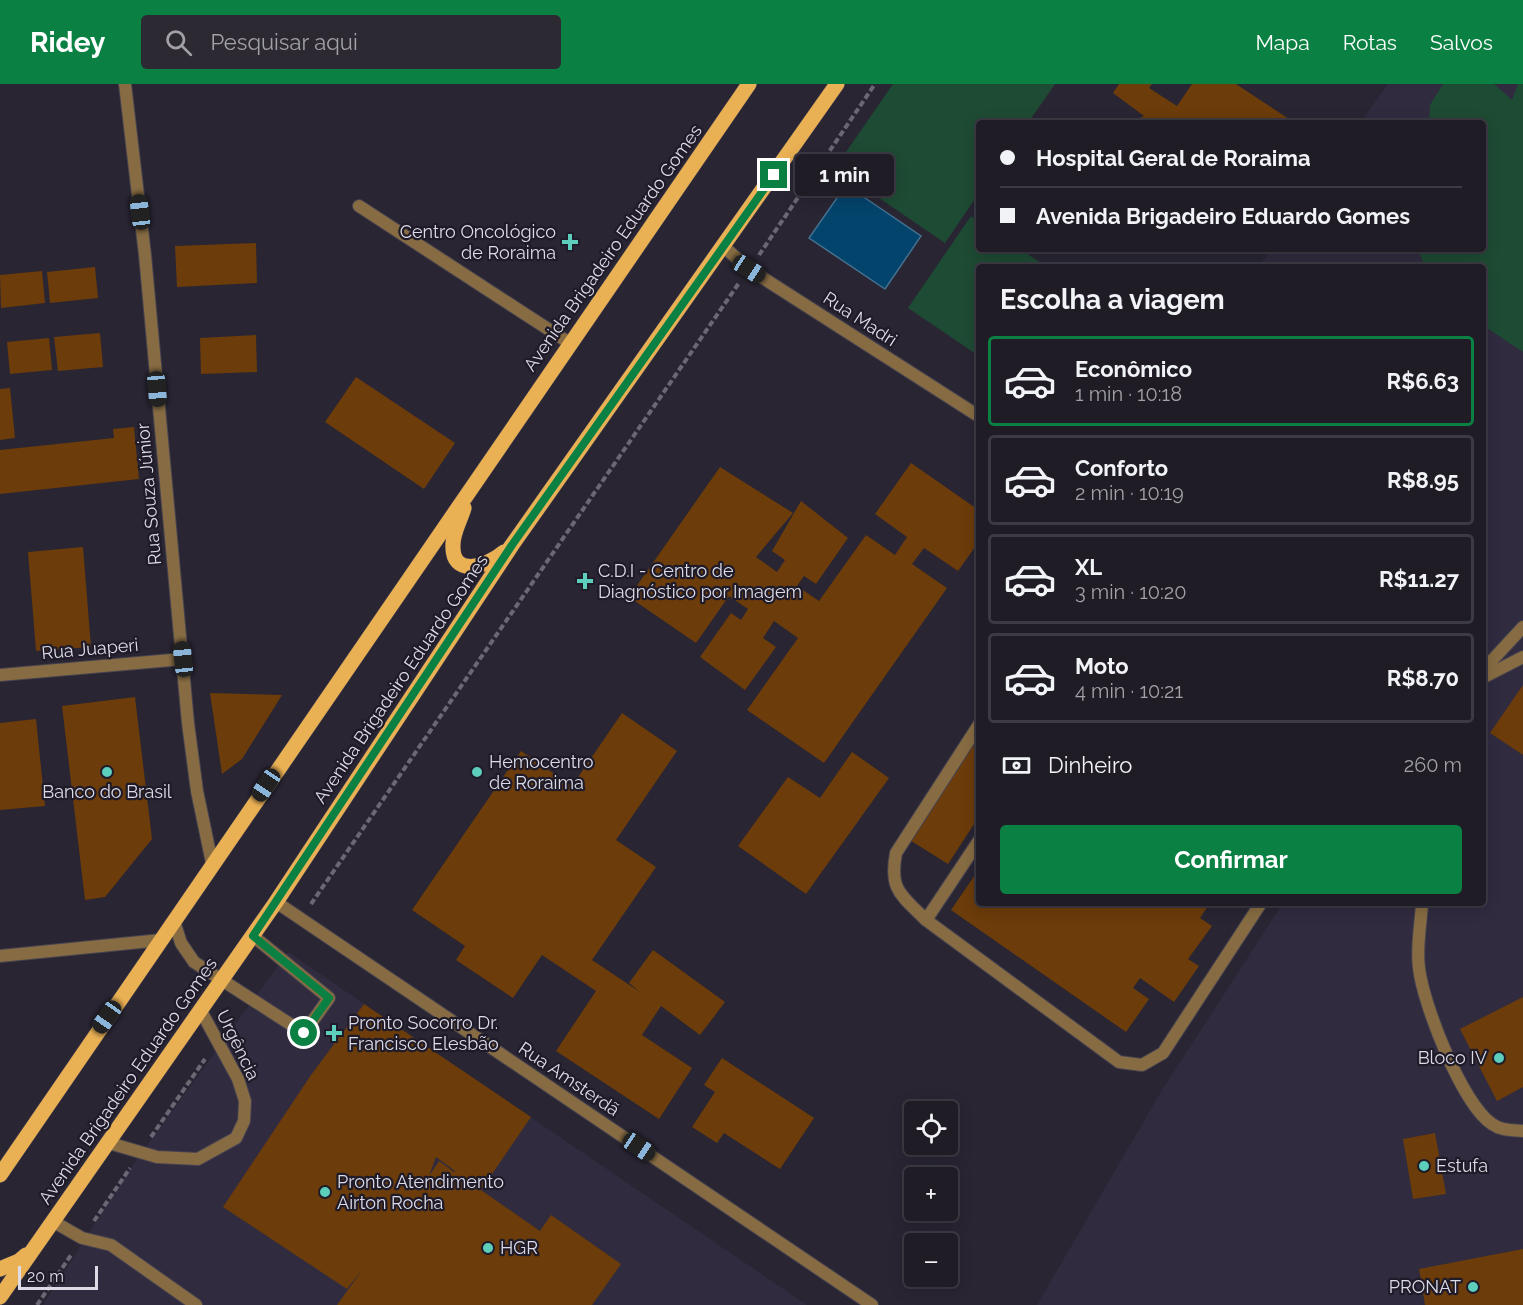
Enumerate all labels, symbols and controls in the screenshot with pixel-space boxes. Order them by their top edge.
search box [141,15,561,69]
text: Ridey [30,26,105,59]
icon: search [162,26,195,59]
text: Pesquisar aqui [210,29,358,55]
text: Mapa [1256,30,1310,55]
text: Rotas [1343,30,1397,55]
text: Salvos [1430,30,1493,55]
street label: Avenida Brigadeiro Eduardo Gomes [519,120,706,375]
text: Hospital Geral de Roraima [1036,145,1311,171]
callout: 1 min [795,154,894,196]
route end [760,161,787,188]
text: 1 min [819,163,870,187]
car [129,193,151,231]
text: Avenida Brigadeiro Eduardo Gomes [1036,203,1410,229]
place label: Centro Oncológico de Roraima [400,221,556,263]
marker: Centro Oncológico de Roraima [561,233,579,251]
car [729,252,769,286]
text: Escolha a viagem [1000,284,1225,315]
street label: Rua Madri [819,287,901,350]
icon: car [1003,354,1057,408]
text: Econômico [1075,356,1192,382]
text: R$6.63 [1387,368,1459,394]
car [146,370,168,408]
text: 1 min · 10:18 [1075,382,1182,406]
street label: Rua Souza Júnior [132,421,165,566]
icon: car [1003,453,1057,507]
text: Conforto [1075,455,1168,481]
text: R$8.95 [1387,467,1459,493]
text: 2 min · 10:19 [1075,481,1184,505]
street label: Avenida Brigadeiro Eduardo Gomes [309,550,492,807]
icon: car [1003,552,1057,606]
text: XL [1075,554,1102,580]
place label: C.D.I - Centro de Diagnóstico por Imagem [598,560,802,602]
text: R$11.27 [1379,566,1459,592]
marker: C.D.I - Centro de Diagnóstico por Imagem [576,572,594,590]
text: 3 min · 10:20 [1075,580,1186,604]
street label: Rua Juaperi [41,634,139,663]
car [172,640,194,678]
icon: car [1003,651,1057,705]
text: Moto [1075,653,1129,679]
text: R$8.70 [1387,665,1459,691]
text: 4 min · 10:21 [1075,679,1183,703]
icon: cash [1000,749,1033,782]
place label: Hemocentro de Roraima [489,751,594,793]
text: Dinheiro [1048,752,1132,778]
text: 260 m [1404,753,1462,777]
marker: Banco do Brasil [100,765,114,779]
car [248,765,284,805]
marker: Hemocentro de Roraima [470,765,484,779]
place label: Banco do Brasil [42,781,172,802]
button: Confirmar [1000,825,1462,894]
street label: Avenida Brigadeiro Eduardo Gomes [34,953,221,1208]
car [89,997,125,1037]
street label: Urgência [212,1006,264,1083]
place label: Pronto Socorro Dr. Francisco Elesbão [348,1012,499,1054]
route start [290,1019,317,1046]
marker: Pronto Socorro Dr. Francisco Elesbão [325,1024,343,1042]
street label: Rua Amsterdã [515,1037,624,1120]
place label: Bloco IV [1418,1047,1487,1068]
marker: Bloco IV [1492,1051,1506,1065]
map controls [904,1101,958,1287]
button: locate [904,1101,958,1155]
car [619,1129,659,1165]
place label: Estufa [1436,1155,1488,1176]
marker: Estufa [1417,1159,1431,1173]
button: + [904,1167,958,1221]
place label: Pronto Atendimento Airton Rocha [337,1171,504,1213]
marker: Pronto Atendimento Airton Rocha [318,1185,332,1199]
button: − [904,1233,958,1287]
place label: HGR [500,1237,538,1258]
marker: HGR [481,1241,495,1255]
scale bar [18,1263,98,1290]
text: 20 m [27,1267,64,1286]
place label: PRONAT [1389,1276,1461,1297]
marker: PRONAT [1466,1280,1480,1294]

